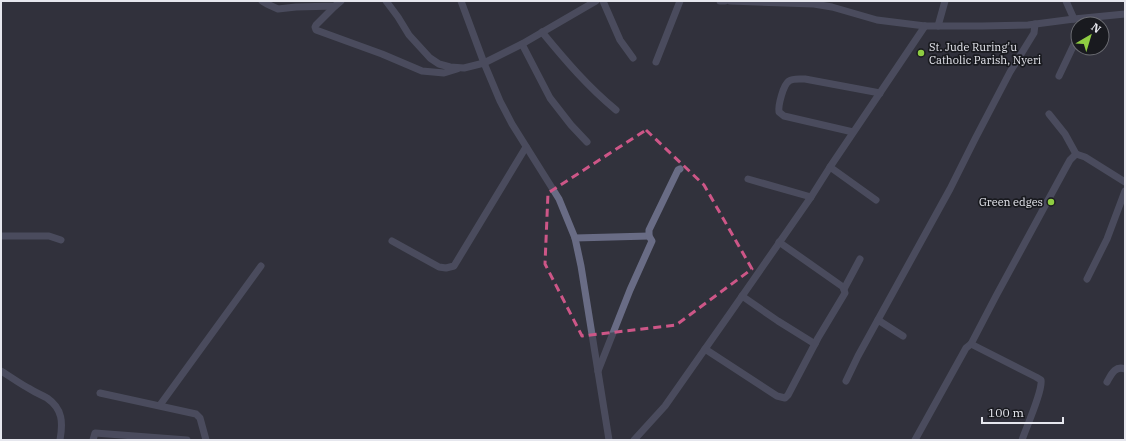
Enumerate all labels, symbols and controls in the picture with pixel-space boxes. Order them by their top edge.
north arrow [1070,16,1110,56]
text: N [1088,20,1104,36]
place label: St. Jude Ruring'u Catholic Parish, Nyeri [929,40,1042,67]
marker: St. Jude Ruring'u Catholic Parish, Nyeri [916,48,926,58]
place label: Green edges [979,195,1043,209]
marker: Green edges [1046,197,1056,207]
scale bar [982,399,1063,425]
text: 100 m [988,405,1024,420]

